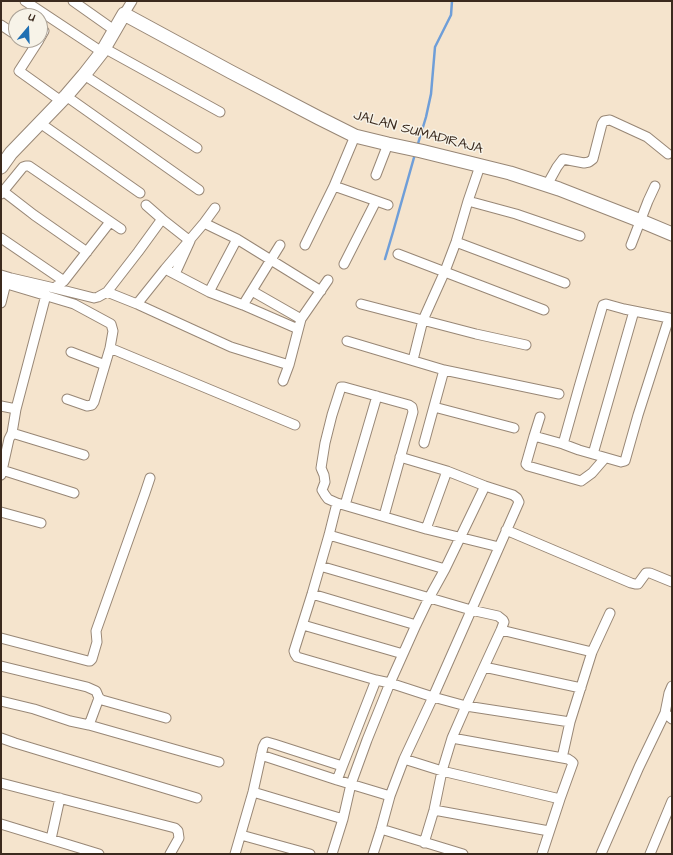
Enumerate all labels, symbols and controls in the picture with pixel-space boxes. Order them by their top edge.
north arrow [8,8,48,48]
text: U [26,9,37,25]
street label: JALAN SUMADIRAJA [351,108,485,158]

